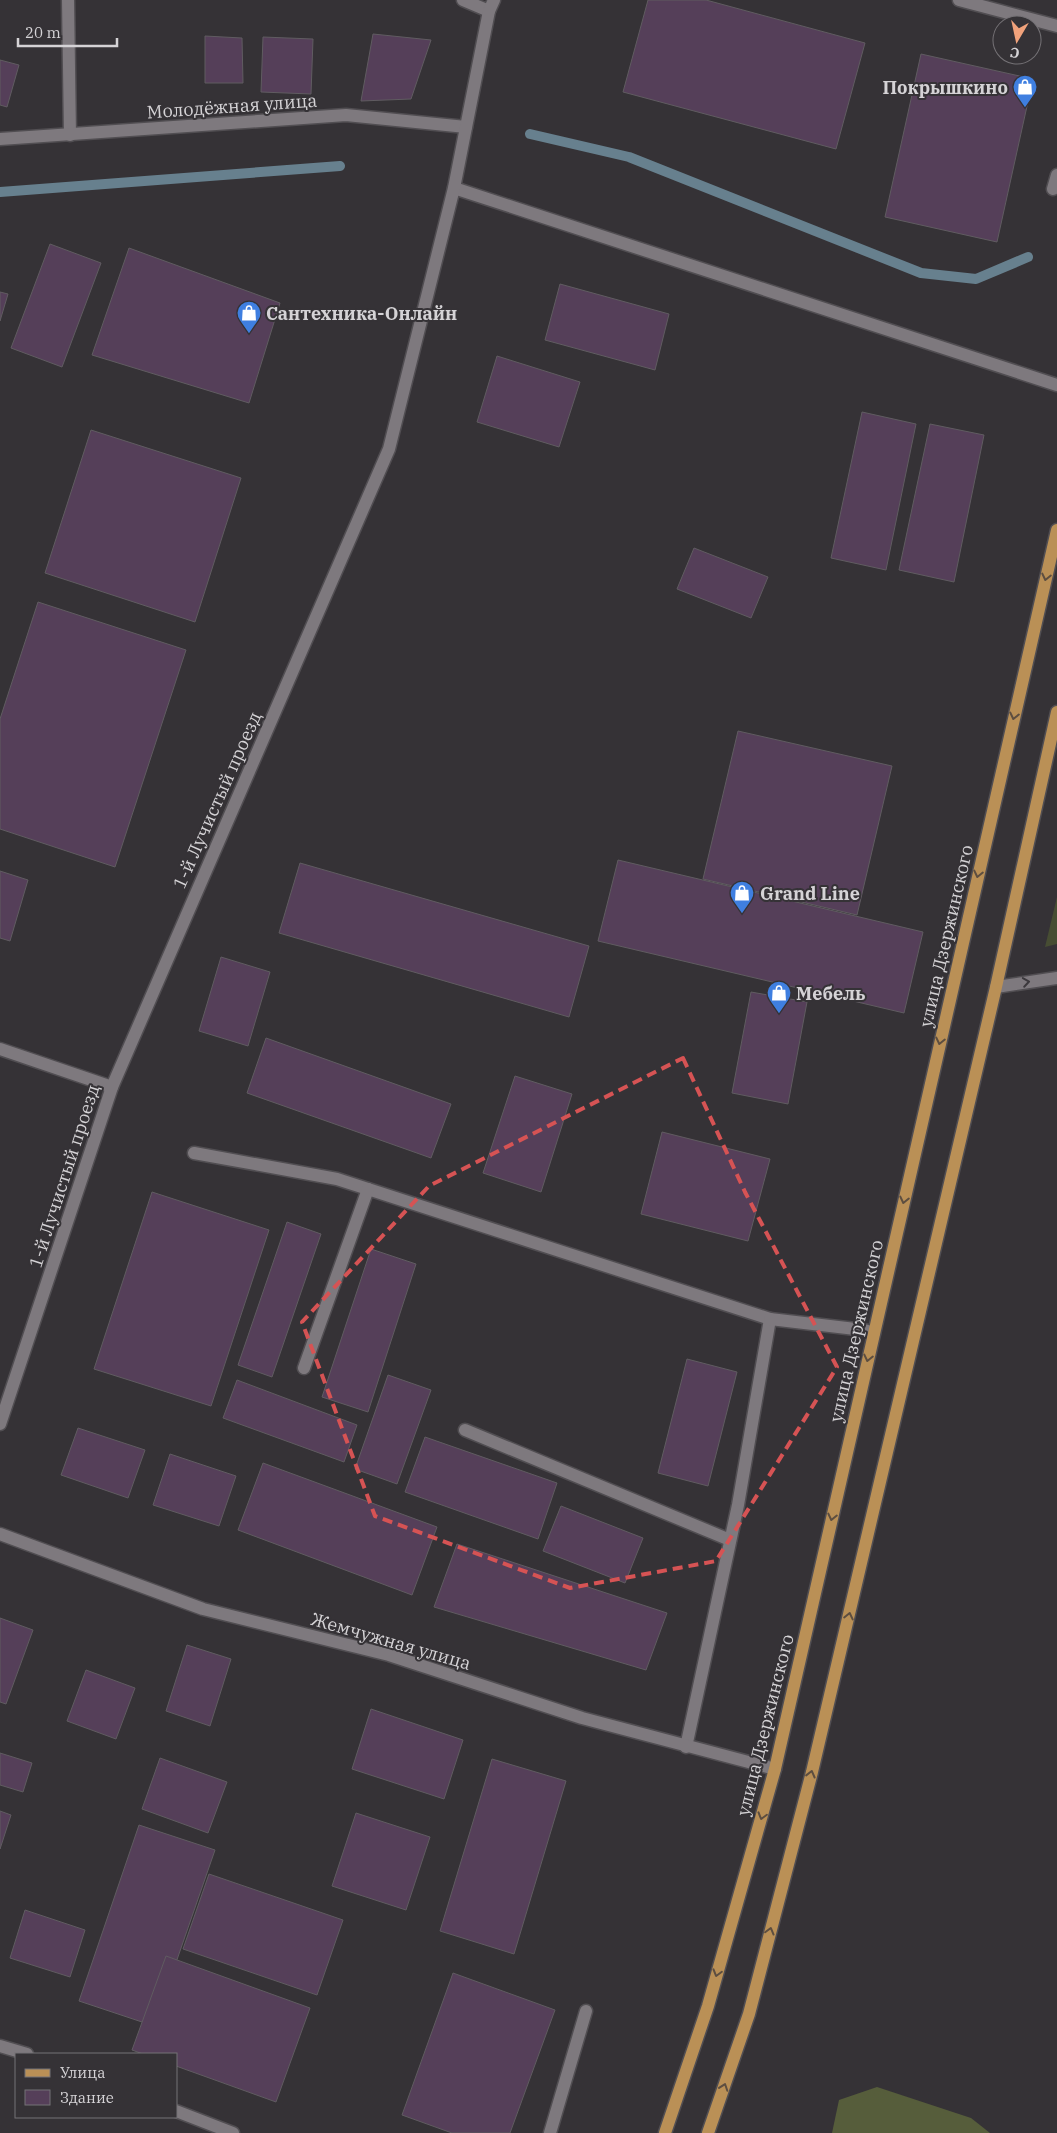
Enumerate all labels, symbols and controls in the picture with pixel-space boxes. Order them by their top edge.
scale bar [18,15,116,47]
north arrow [992,15,1042,65]
text: 20 m [25,23,61,42]
text: С [1009,43,1021,62]
shop icon: Покрышкино [1012,74,1038,108]
place label: Покрышкино [882,76,1008,99]
street label: Молодёжная улица [146,89,318,123]
shop icon: Сантехника-Онлайн [236,300,262,334]
place label: Сантехника-Онлайн [266,302,457,325]
one-way arrow [1041,573,1052,582]
street label: 1-й Лучистый проезд [168,708,266,892]
one-way arrow [1009,711,1020,720]
street label: улица Дзержинского [914,843,978,1029]
one-way arrow [973,870,984,878]
shop icon: Grand Line [729,880,755,914]
place label: Grand Line [760,882,860,905]
one-way arrow [1023,977,1031,988]
shop icon: Мебель [766,980,792,1014]
place label: Мебель [796,982,865,1005]
one-way arrow [935,1037,946,1046]
street label: 1-й Лучистый проезд [24,1082,104,1270]
one-way arrow [899,1195,910,1204]
street label: улица Дзержинского [824,1238,888,1424]
one-way arrow [863,1354,874,1363]
one-way arrow [827,1512,838,1521]
street label: Жемчужная улица [308,1607,474,1675]
one-way arrow [843,1611,854,1620]
street label: улица Дзержинского [731,1632,799,1818]
one-way arrow [806,1771,816,1779]
one-way arrow [757,1812,767,1820]
one-way arrow [765,1928,775,1936]
one-way arrow [713,1968,723,1976]
legend [15,2053,178,2118]
text: Улица [60,2063,105,2082]
one-way arrow [718,2083,728,2092]
text: Здание [60,2088,114,2107]

